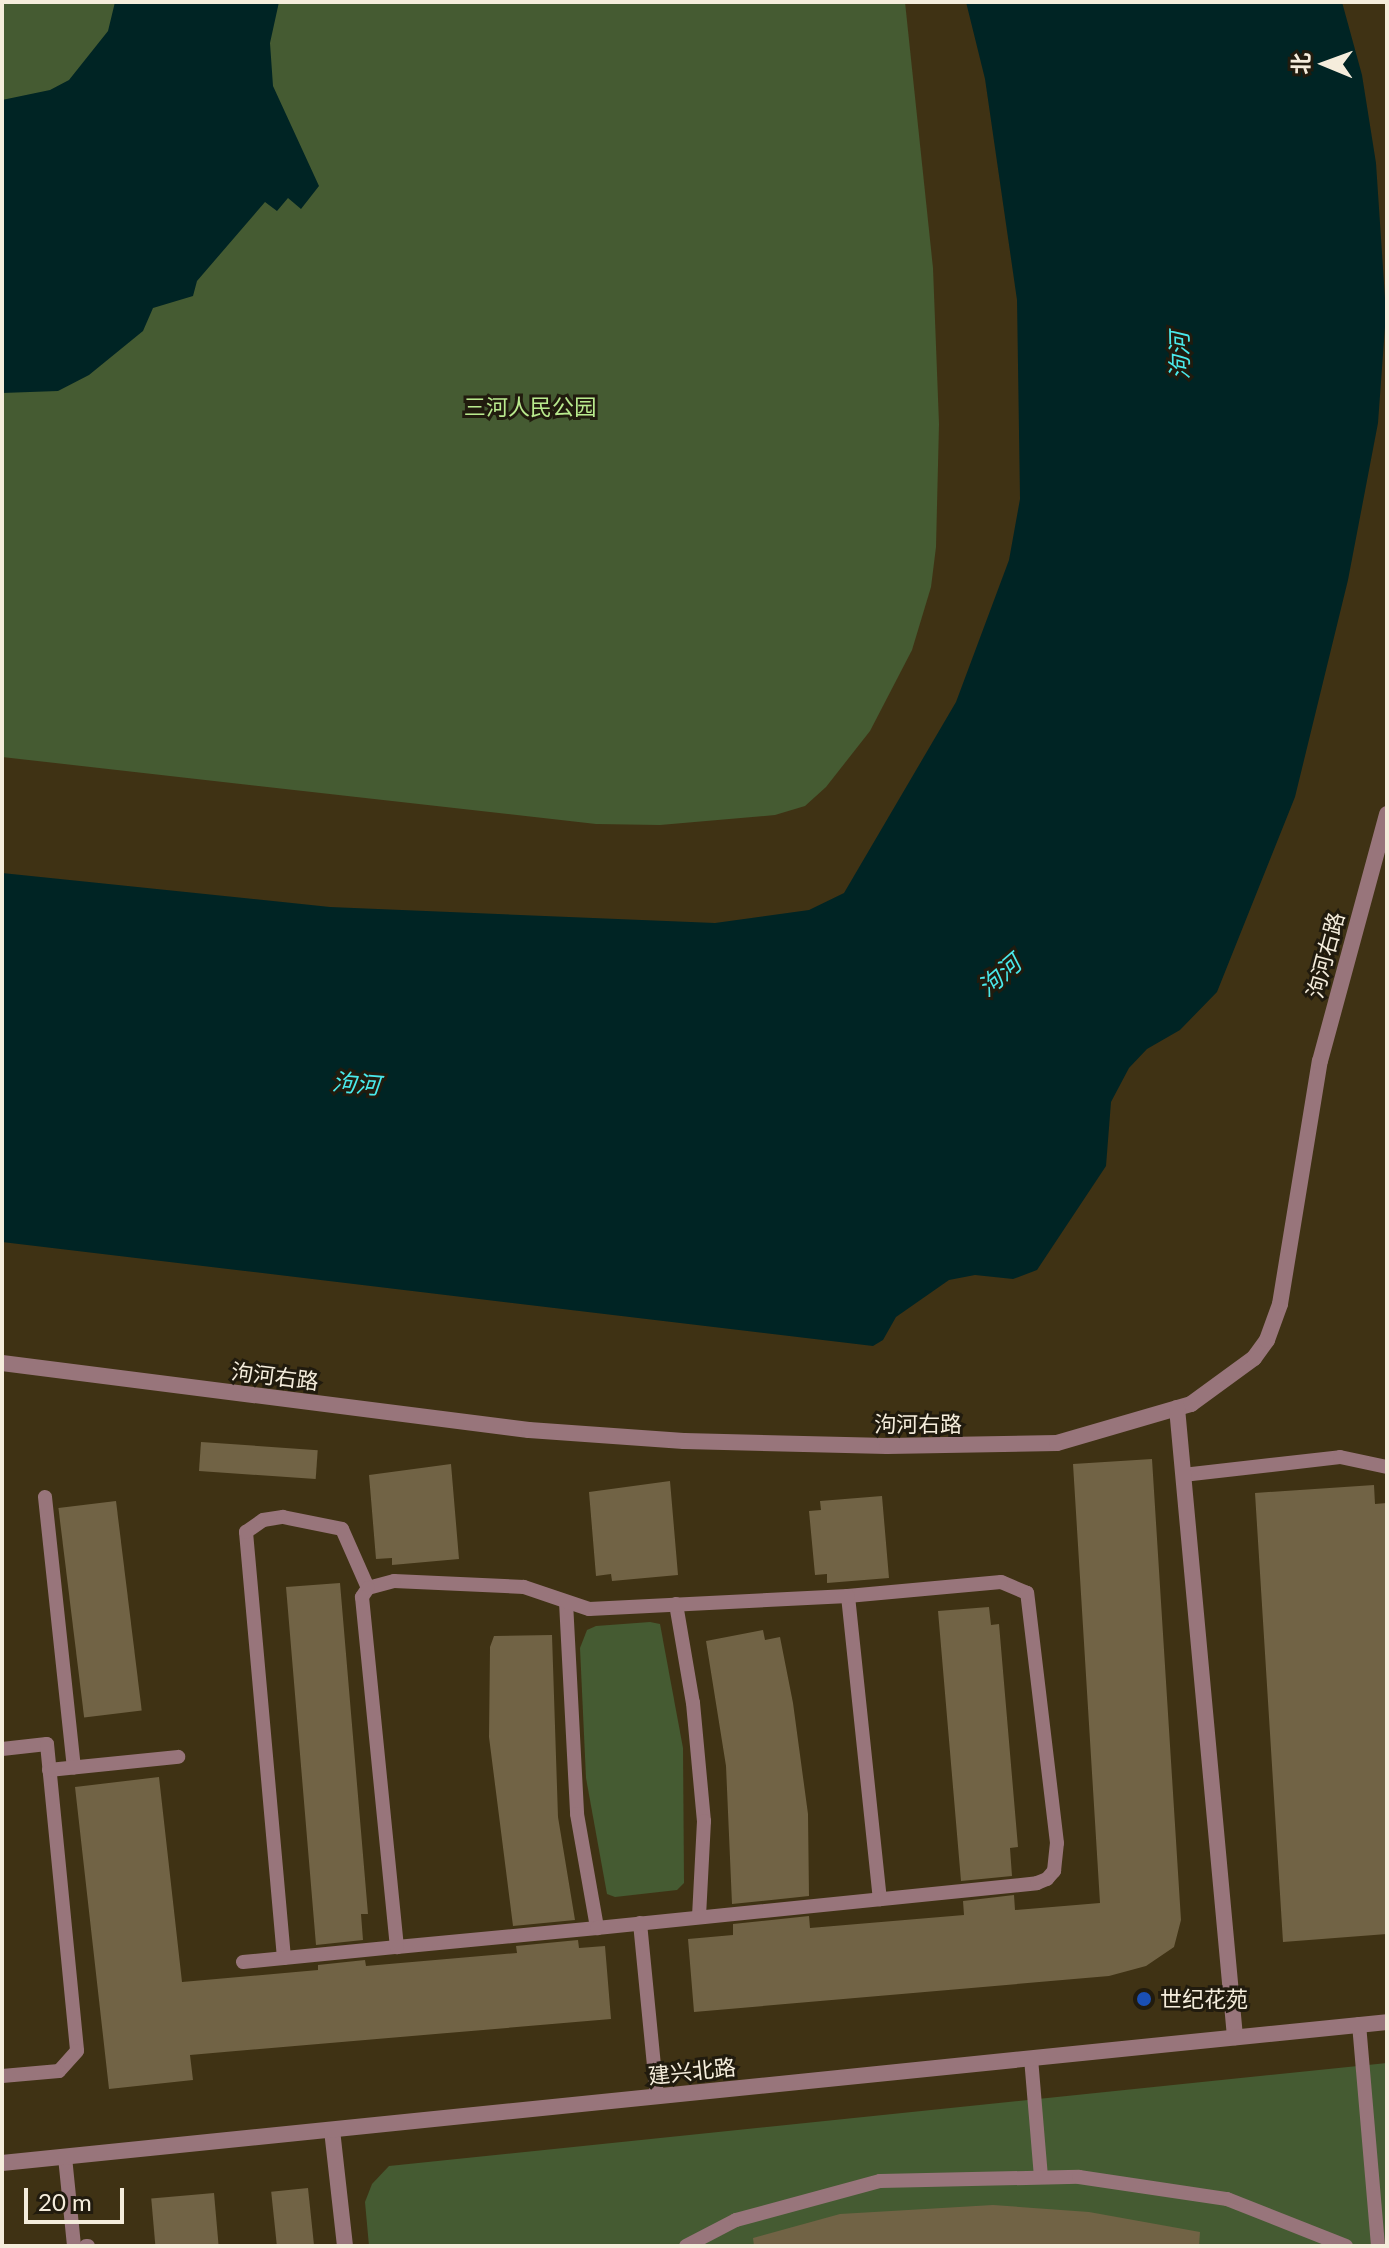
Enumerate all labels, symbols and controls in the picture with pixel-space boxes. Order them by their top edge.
north arrow [1285,24,1365,104]
text: 北 [1287,52,1314,75]
water label: 泃河 [1164,332,1194,380]
park label: 三河人民公园 [464,394,596,420]
street label: 泃河右路 [1301,909,1349,1001]
water label: 泃河 [971,948,1027,1002]
water label: 泃河 [331,1067,381,1099]
street label: 泃河右路 [230,1358,320,1394]
street label: 泃河右路 [874,1411,962,1437]
place label: 世纪花苑 [1160,1986,1248,2012]
marker: 世纪花苑 [1135,1990,1153,2008]
street label: 建兴北路 [647,2053,737,2089]
scale bar [28,2172,128,2222]
text: 20 m [38,2187,92,2216]

